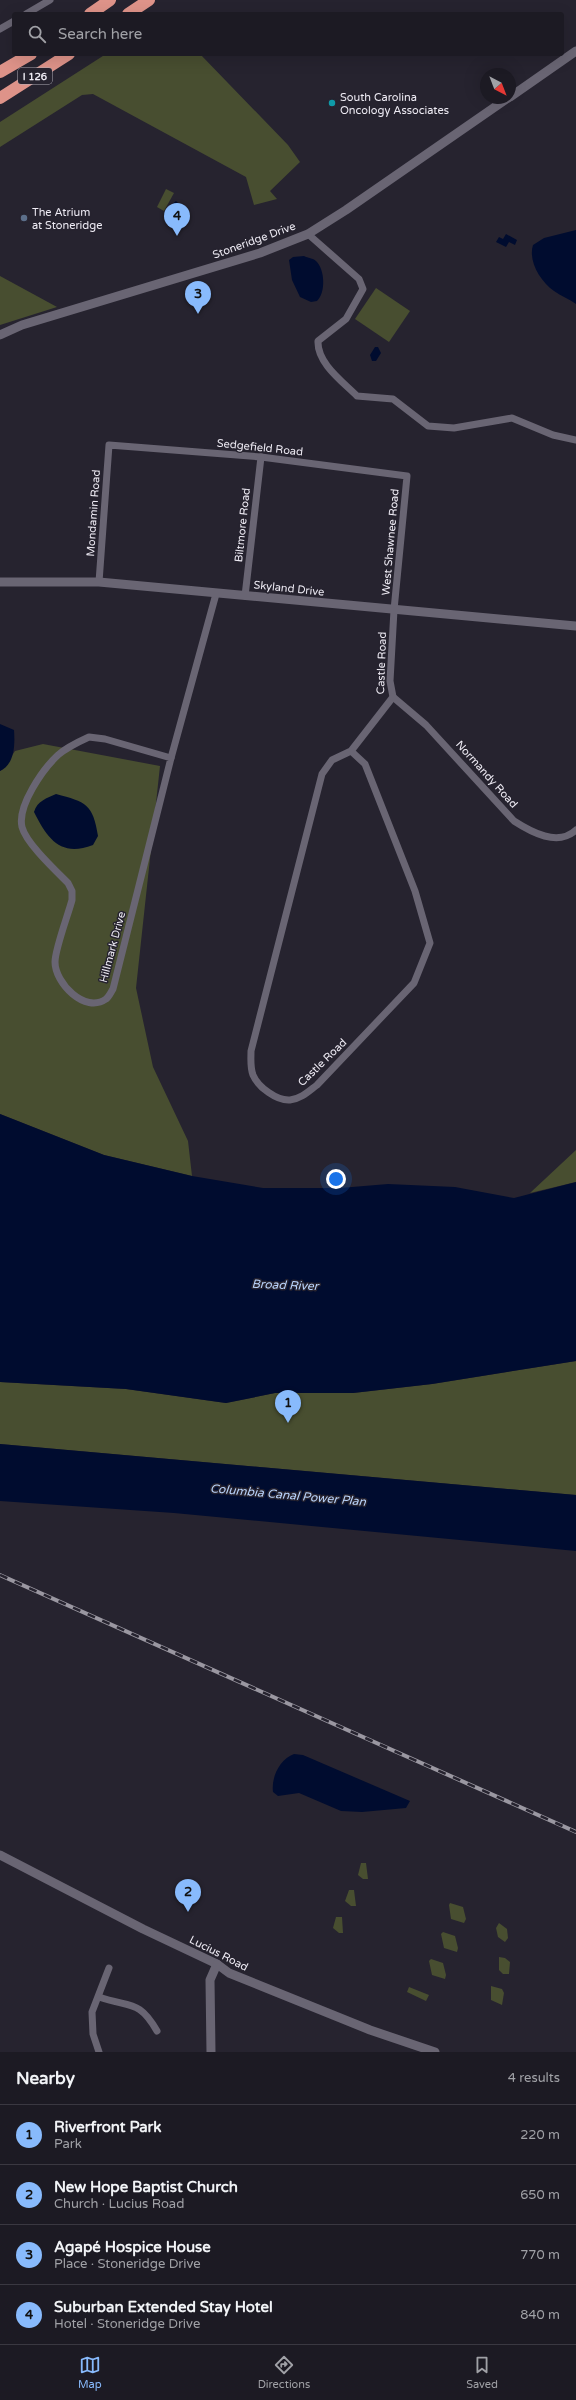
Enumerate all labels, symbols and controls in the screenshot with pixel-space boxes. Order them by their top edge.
search box [12,12,564,56]
icon: search [26,23,48,45]
text: Search here [58,25,142,43]
road number: I 126 [18,68,52,84]
north arrow [480,68,516,104]
place label: South Carolina Oncology Associates [340,91,449,117]
marker: South Carolina Oncology Associates [327,98,337,108]
pin: 4 [164,203,190,236]
place label: The Atrium at Stoneridge [32,206,102,232]
marker: The Atrium at Stoneridge [19,213,29,223]
street label: Stoneridge Drive [211,219,297,262]
pin: 3 [185,281,211,314]
street label: Sedgefield Road [216,437,304,458]
street label: Mondamin Road [84,469,103,557]
street label: Biltmore Road [232,487,253,563]
street label: West Shawnee Road [379,488,402,596]
street label: Skyland Drive [253,578,325,599]
street label: Castle Road [374,631,389,695]
street label: Normandy Road [453,738,520,811]
street label: Hillmark Drive [97,910,128,984]
street label: Castle Road [295,1036,349,1089]
your location [326,1169,346,1189]
water label: Broad River [251,1277,320,1293]
pin: 1 [275,1390,301,1423]
water label: Columbia Canal Power Plan [209,1481,367,1509]
pin: 2 [175,1879,201,1912]
street label: Lucius Road [187,1933,250,1974]
text: Nearby [16,2068,75,2089]
text: 4 results [508,2070,560,2086]
text: Riverfront Park [54,2118,162,2136]
text: 1 [25,2127,33,2143]
text: 220 m [520,2127,560,2143]
text: Park [54,2136,82,2152]
text: New Hope Baptist Church [54,2178,238,2196]
text: 2 [25,2187,33,2203]
text: 650 m [520,2187,560,2203]
text: Church · Lucius Road [54,2196,184,2212]
text: Agapé Hospice House [54,2238,211,2256]
text: 3 [25,2247,33,2263]
text: 770 m [520,2247,560,2263]
text: Place · Stoneridge Drive [54,2256,201,2272]
text: Suburban Extended Stay Hotel [54,2298,273,2316]
text: 4 [25,2307,33,2323]
text: 840 m [520,2307,560,2323]
text: Hotel · Stoneridge Drive [54,2316,200,2332]
tab: Map [78,2354,102,2391]
tab: Directions [258,2354,310,2391]
tab: Saved [466,2354,498,2391]

